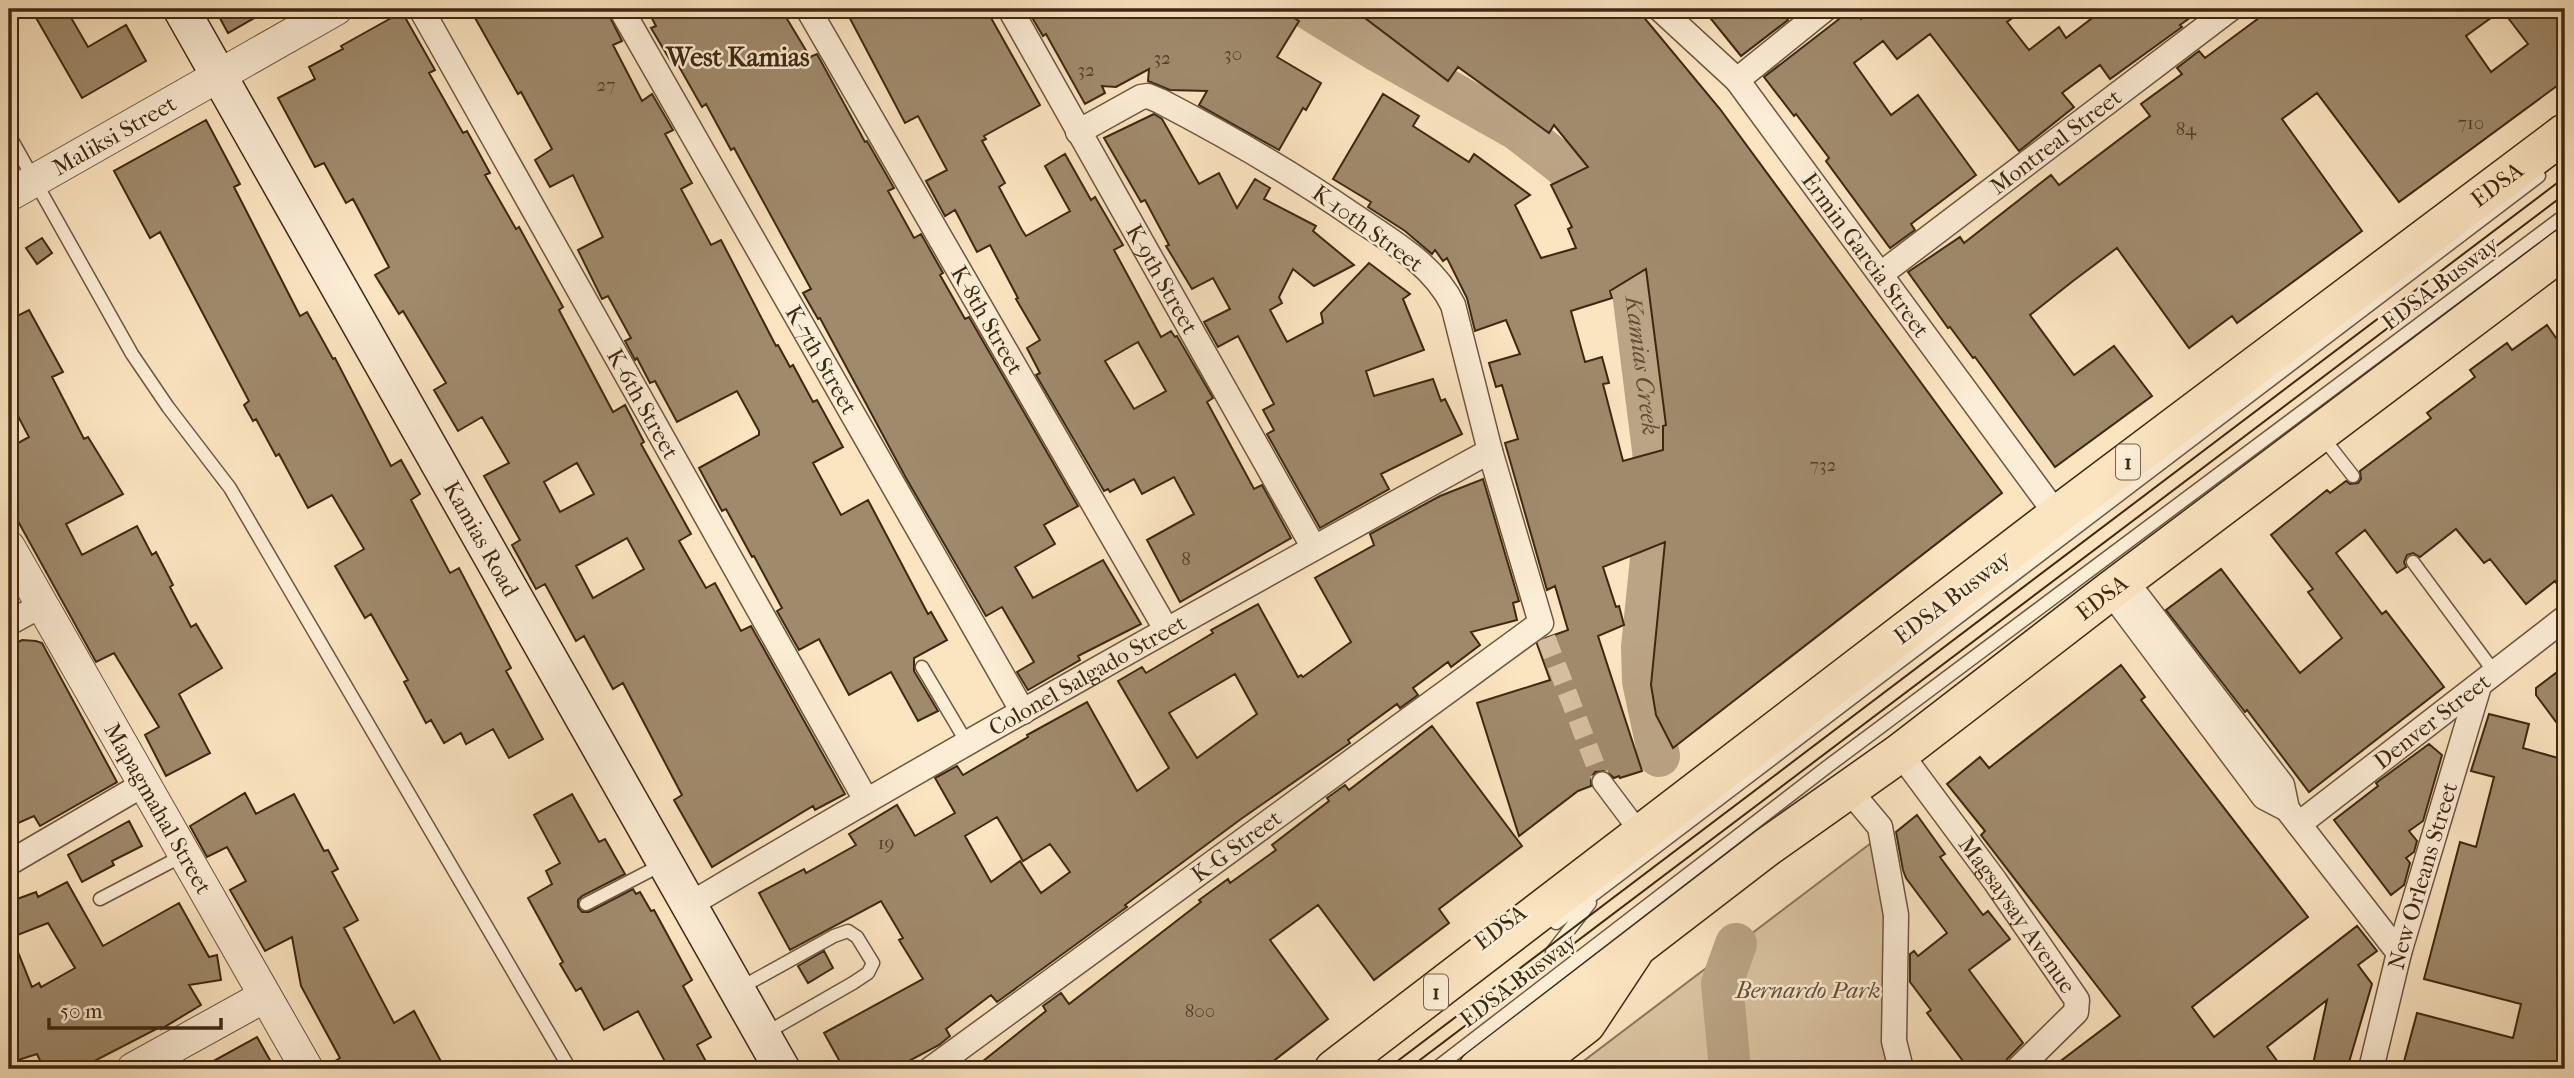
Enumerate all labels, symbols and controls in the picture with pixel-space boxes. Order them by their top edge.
district label: West Kamias [665,42,810,73]
house number: 30 [1224,43,1242,65]
house number: 32 [1153,47,1171,69]
house number: 32 [1077,59,1095,81]
house number: 27 [597,74,615,96]
street label: Montreal Street [1985,84,2127,200]
street label: Maliksi Street [48,90,181,181]
house number: 710 [2458,112,2484,134]
house number: 84 [2176,118,2197,140]
street label: EDSA [2466,156,2529,213]
street label: Ermin Garcia Street [1796,168,1935,343]
street label: K-10th Street [1307,179,1428,278]
street label: K-9th Street [1120,220,1203,339]
street label: EDSA Busway [2377,230,2505,336]
street label: K-8th Street [945,261,1029,379]
water label: Kamias Creek [1619,292,1665,437]
street label: K-7th Street [779,301,863,419]
street label: K-6th Street [601,344,684,464]
road number: 1 [2116,444,2140,480]
house number: 732 [1810,454,1837,476]
street label: Kamias Road [437,476,525,602]
street label: EDSA Busway [1889,544,2017,650]
house number: 8 [1181,548,1191,570]
street label: EDSA [2071,569,2134,626]
street label: Colonel Salgado Street [984,609,1191,742]
street label: Denver Street [2369,668,2496,775]
street label: Mapagmahal Street [98,718,217,899]
street label: New Orleans Street [2383,779,2463,972]
street label: K-G Street [1186,805,1287,888]
street label: Magsaysay Avenue [1953,831,2081,999]
house number: 19 [878,832,894,854]
street label: EDSA [1469,898,1533,956]
street label: EDSA Busway [1455,927,1583,1033]
road number: 1 [1424,974,1448,1010]
park label: Bernardo Park [1733,977,1881,1004]
scale bar [49,987,220,1031]
text: 50 m [60,999,103,1023]
house number: 800 [1185,1000,1215,1022]

